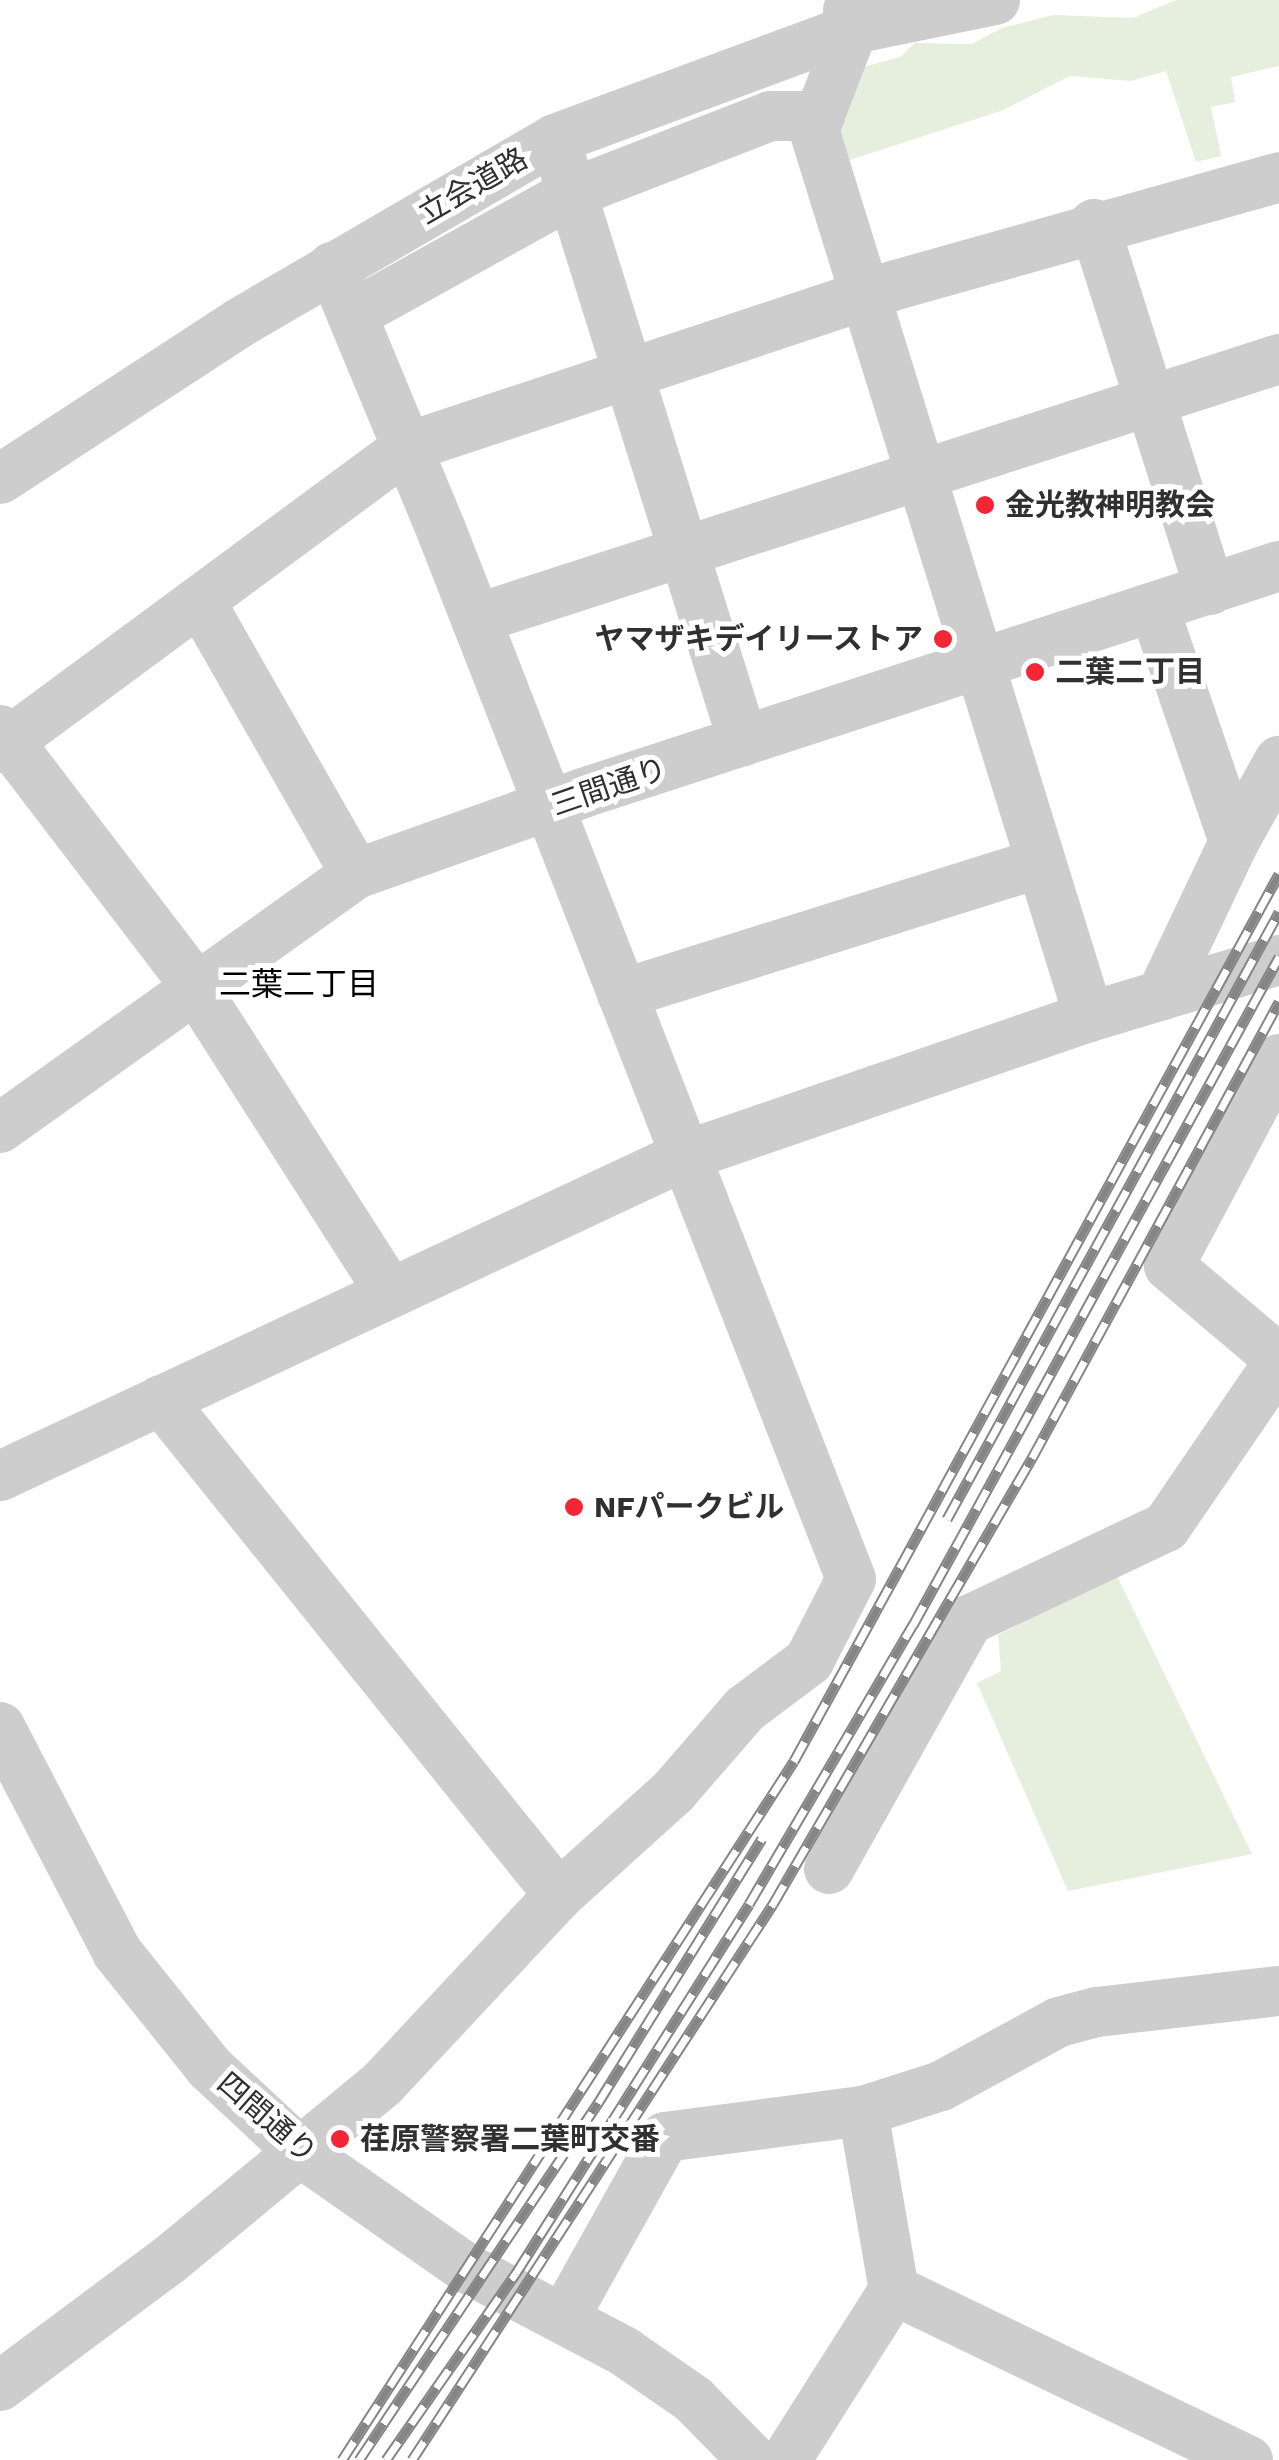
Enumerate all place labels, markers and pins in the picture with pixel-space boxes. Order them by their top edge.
place label: 金光教神明教会 [1005,487,1215,523]
marker: 金光教神明教会 [974,494,996,516]
place label: ヤマザキデイリーストア [593,621,923,657]
marker: ヤマザキデイリーストア [932,628,954,650]
place label: 二葉二丁目 [1055,654,1205,690]
marker: 二葉二丁目 [1024,661,1046,683]
place label: NFパークビル [594,1489,785,1525]
marker: NFパークビル [563,1496,585,1518]
place label: 荏原警察署二葉町交番 [360,2121,660,2157]
marker: 荏原警察署二葉町交番 [329,2128,351,2150]

